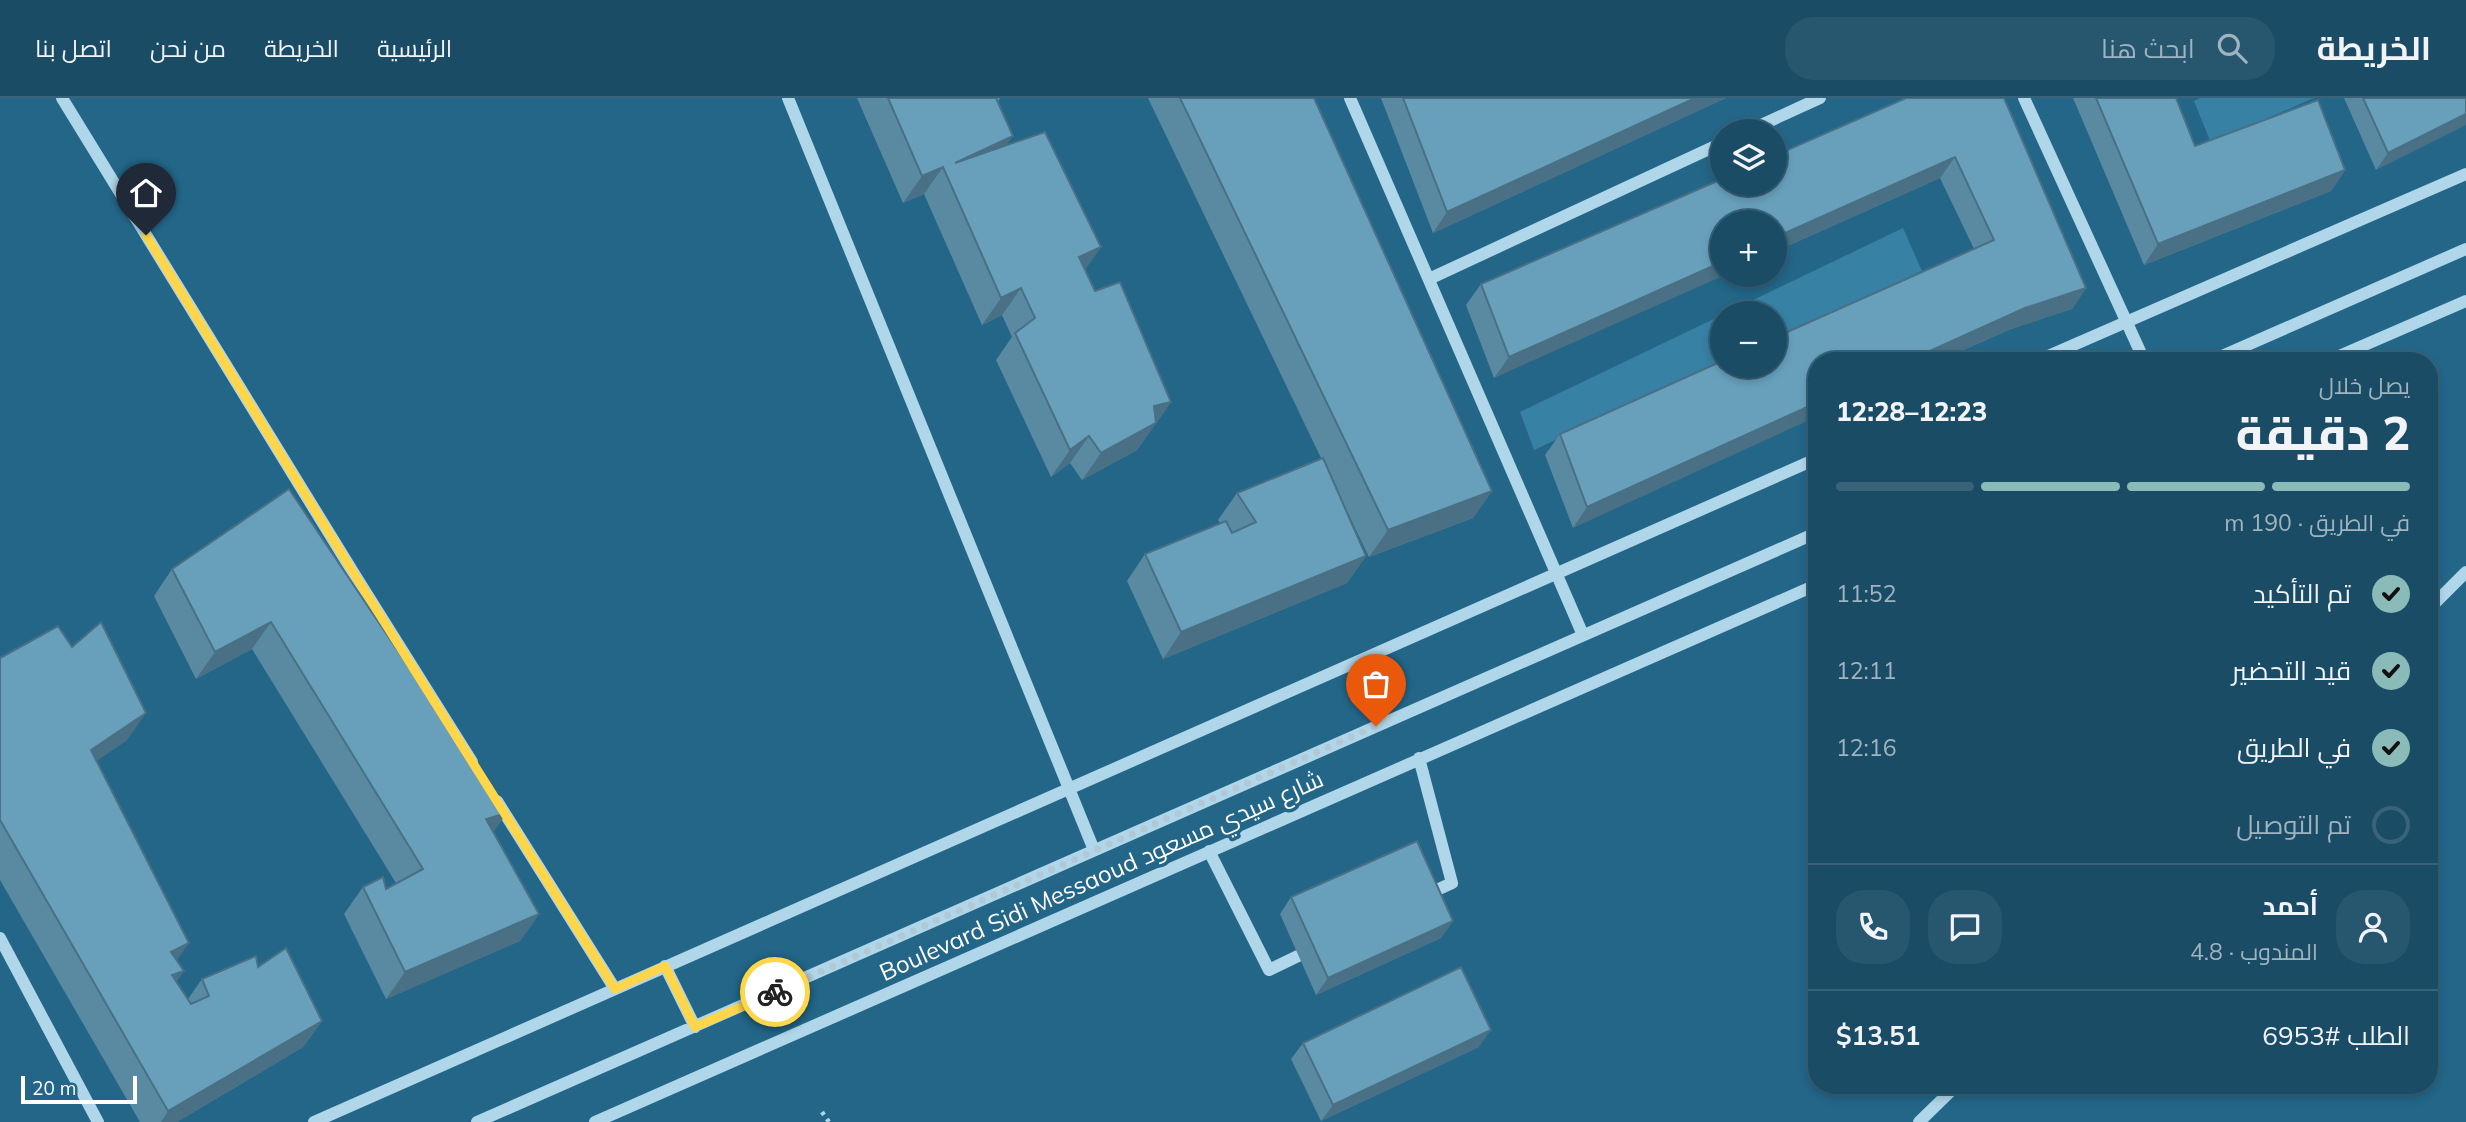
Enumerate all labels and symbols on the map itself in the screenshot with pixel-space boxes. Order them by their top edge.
pin [116,163,176,235]
pin [1346,654,1406,726]
street label: Boulevard Sidi Messaoud شارع سيدي مسعود [874,763,1329,991]
courier [740,957,810,1027]
scale bar [21,1073,136,1105]

